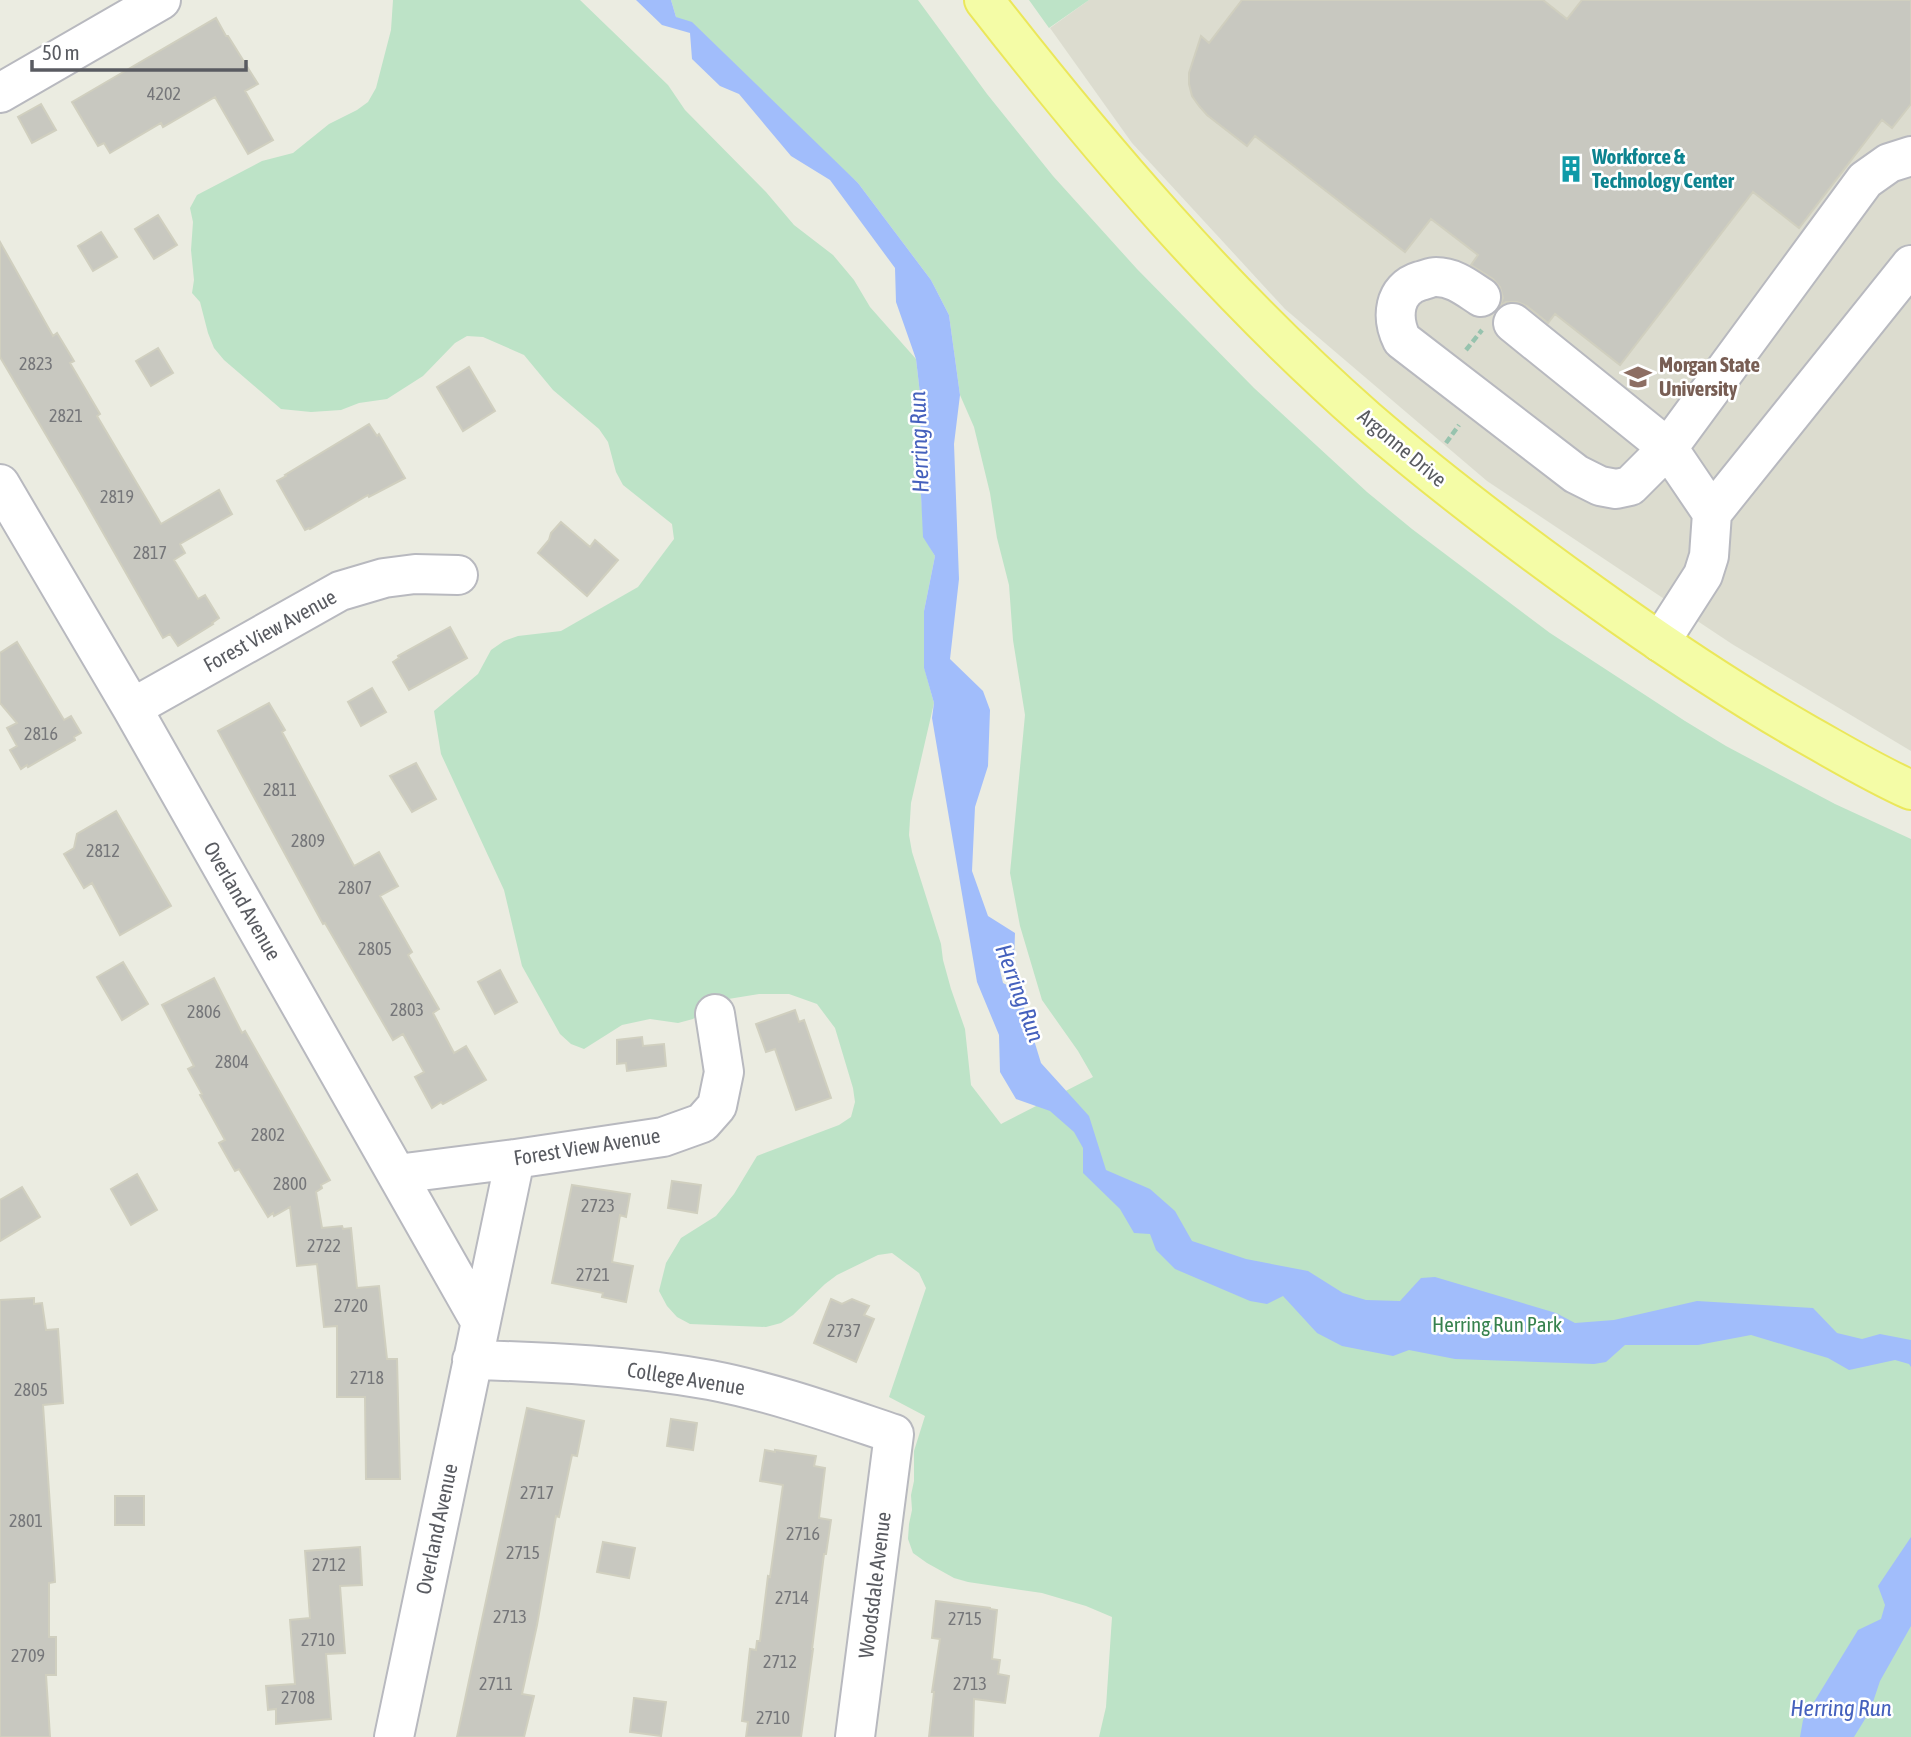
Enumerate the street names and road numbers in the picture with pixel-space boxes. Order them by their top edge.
street label: Argonne Drive [1354,403,1452,491]
street label: Forest View Avenue [199,584,340,676]
street label: Overland Avenue [199,837,286,964]
street label: Forest View Avenue [512,1123,662,1169]
street label: College Avenue [626,1357,747,1399]
street label: Overland Avenue [410,1461,462,1596]
street label: Woodsdale Avenue [853,1510,895,1659]

